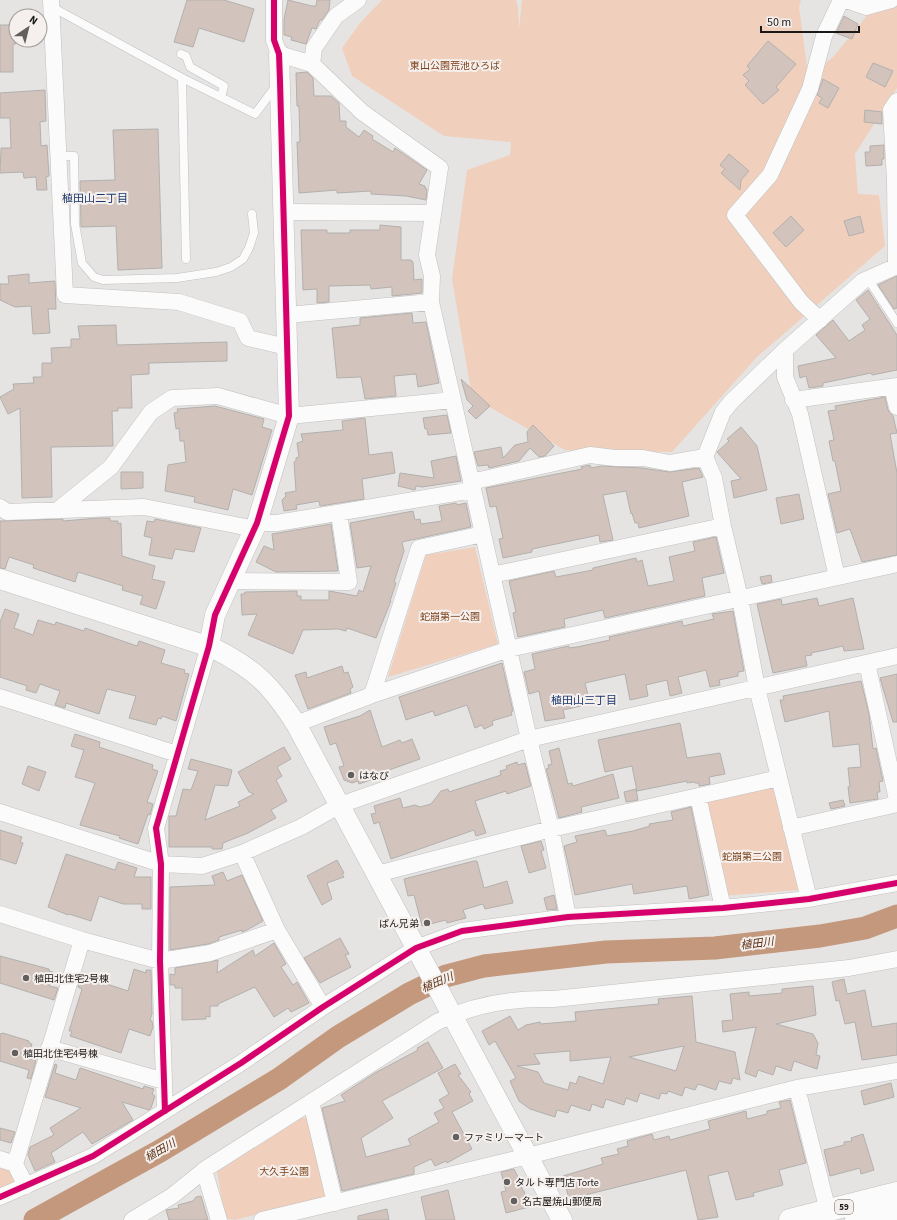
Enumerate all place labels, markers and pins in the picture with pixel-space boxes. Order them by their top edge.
place label: はなび [359,769,389,783]
marker: はなび [346,770,356,780]
place label: ぱん兄弟 [379,917,419,931]
marker: ぱん兄弟 [422,918,432,928]
place label: 植田北住宅2号棟 [34,972,109,986]
marker: 植田北住宅2号棟 [21,973,31,983]
place label: 植田北住宅4号棟 [23,1047,98,1061]
marker: 植田北住宅4号棟 [10,1048,20,1058]
place label: ファミリーマート [464,1131,544,1145]
marker: ファミリーマート [451,1132,461,1142]
place label: タルト専門店 Torte [515,1176,599,1190]
marker: タルト専門店 Torte [502,1177,512,1187]
place label: 名古屋焼山郵便局 [522,1195,602,1209]
marker: 名古屋焼山郵便局 [509,1196,519,1206]

